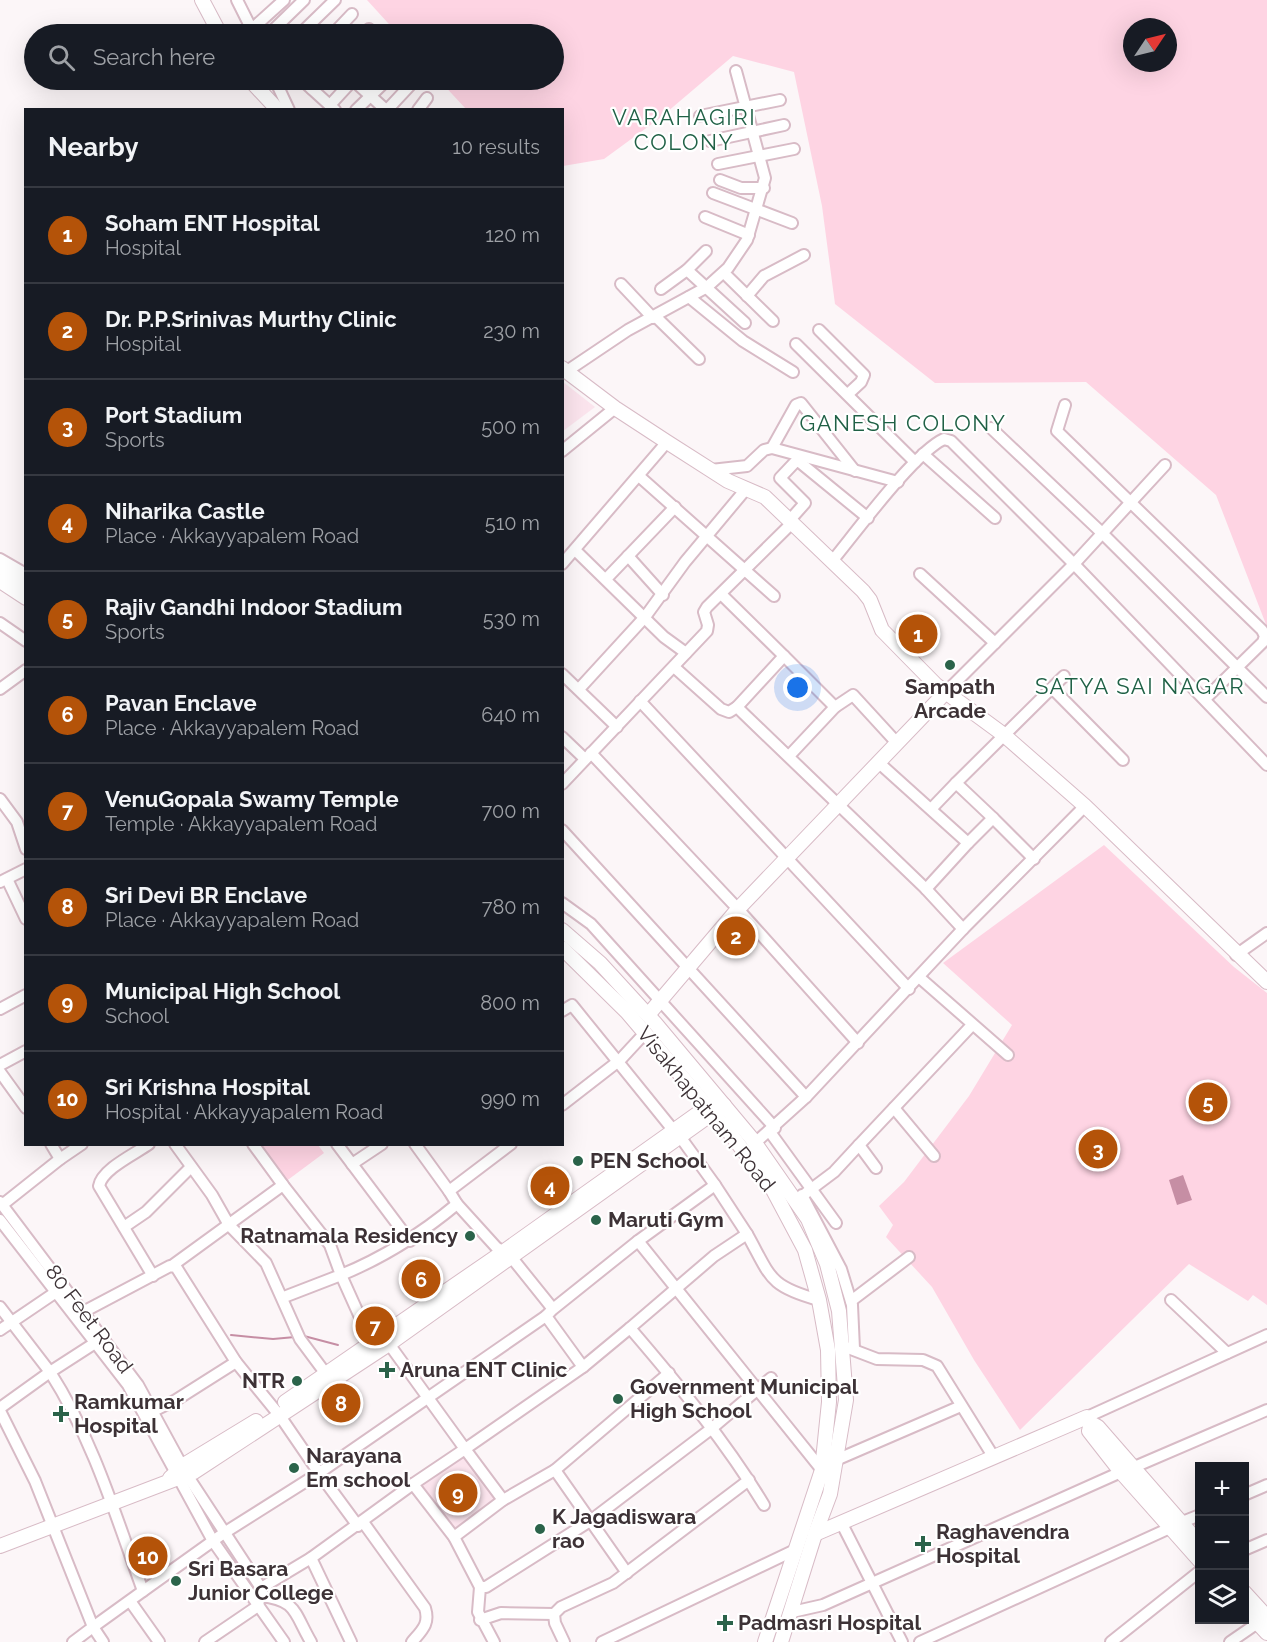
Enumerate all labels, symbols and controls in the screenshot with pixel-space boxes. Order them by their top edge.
north arrow [1123,18,1177,72]
search box [24,24,564,90]
icon: search [45,41,78,74]
text: Search here [93,44,215,70]
district label: VARAHAGIRI COLONY [612,104,756,155]
text: Nearby [48,132,138,162]
text: 10 results [452,135,540,159]
text: Soham ENT Hospital [105,210,320,236]
text: 1 [63,223,72,247]
text: 120 m [485,223,540,247]
text: Hospital [105,236,181,260]
text: Dr. P.P.Srinivas Murthy Clinic [105,306,397,332]
text: 2 [62,319,73,343]
text: 230 m [483,319,540,343]
text: Hospital [105,332,181,356]
text: Port Stadium [105,402,242,428]
district label: GANESH COLONY [799,410,1007,436]
text: 3 [62,415,73,439]
text: 500 m [481,415,540,439]
text: Sports [105,428,165,452]
text: Niharika Castle [105,498,265,524]
text: 4 [62,511,73,535]
text: 510 m [485,511,540,535]
text: Place · Akkayyapalem Road [105,524,359,548]
text: Rajiv Gandhi Indoor Stadium [105,594,402,620]
text: 5 [62,607,73,631]
text: 530 m [483,607,540,631]
pin: 1 [898,612,938,656]
text: Sports [105,620,165,644]
marker: Sampath Arcade [943,658,957,672]
your location [783,673,812,702]
district label: SATYA SAI NAGAR [1035,673,1245,699]
place label: Sampath Arcade [905,674,995,723]
text: Pavan Enclave [105,690,257,716]
text: 6 [61,703,74,727]
text: 640 m [481,703,540,727]
text: Place · Akkayyapalem Road [105,716,359,740]
text: VenuGopala Swamy Temple [105,786,399,812]
text: 7 [62,799,73,823]
text: 700 m [481,799,540,823]
text: Temple · Akkayyapalem Road [105,812,377,836]
text: Sri Devi BR Enclave [105,882,307,908]
text: 8 [61,895,74,919]
text: 780 m [482,895,540,919]
text: Place · Akkayyapalem Road [105,908,359,932]
pin: 2 [716,914,756,958]
text: Municipal High School [105,978,340,1004]
text: 9 [62,991,73,1015]
text: 800 m [480,991,540,1015]
text: School [105,1004,169,1028]
street label: Visakhapatnam Road [632,1021,781,1196]
text: Sri Krishna Hospital [105,1074,310,1100]
pin: 5 [1188,1080,1228,1124]
text: 10 [56,1087,79,1111]
text: 990 m [481,1087,540,1111]
text: Hospital · Akkayyapalem Road [105,1100,383,1124]
pin: 3 [1078,1126,1118,1172]
place label: PEN School [590,1148,707,1173]
marker: PEN School [571,1154,585,1168]
pin: 4 [530,1164,570,1208]
place label: Maruti Gym [608,1207,724,1232]
marker: Maruti Gym [589,1213,603,1227]
place label: Ratnamala Residency [240,1223,458,1248]
marker: Ratnamala Residency [463,1229,477,1243]
pin: 6 [402,1256,440,1302]
street label: 80 Feet Road [40,1259,138,1378]
pin: 7 [356,1304,394,1348]
place label: Aruna ENT Clinic [400,1357,568,1382]
marker: Aruna ENT Clinic [378,1361,396,1379]
place label: NTR [242,1368,285,1393]
marker: NTR [290,1374,304,1388]
place label: Government Municipal High School [630,1374,859,1423]
pin: 8 [322,1380,360,1426]
place label: Ramkumar Hospital [74,1389,184,1438]
marker: Government Municipal High School [611,1392,625,1406]
marker: Ramkumar Hospital [52,1405,70,1423]
place label: Narayana Em school [306,1443,411,1492]
marker: Narayana Em school [287,1461,301,1475]
map controls [1195,1462,1249,1624]
button: + [1195,1462,1249,1516]
pin: 9 [438,1470,478,1516]
place label: K Jagadiswara rao [552,1504,696,1553]
button: − [1195,1516,1249,1570]
place label: Raghavendra Hospital [936,1519,1070,1568]
marker: K Jagadiswara rao [533,1522,547,1536]
pin: 10 [128,1534,168,1578]
marker: Raghavendra Hospital [914,1535,932,1553]
place label: Sri Basara Junior College [188,1556,334,1605]
button: layers [1195,1570,1249,1624]
marker: Sri Basara Junior College [169,1574,183,1588]
place label: Padmasri Hospital [738,1610,921,1635]
marker: Padmasri Hospital [716,1614,734,1632]

